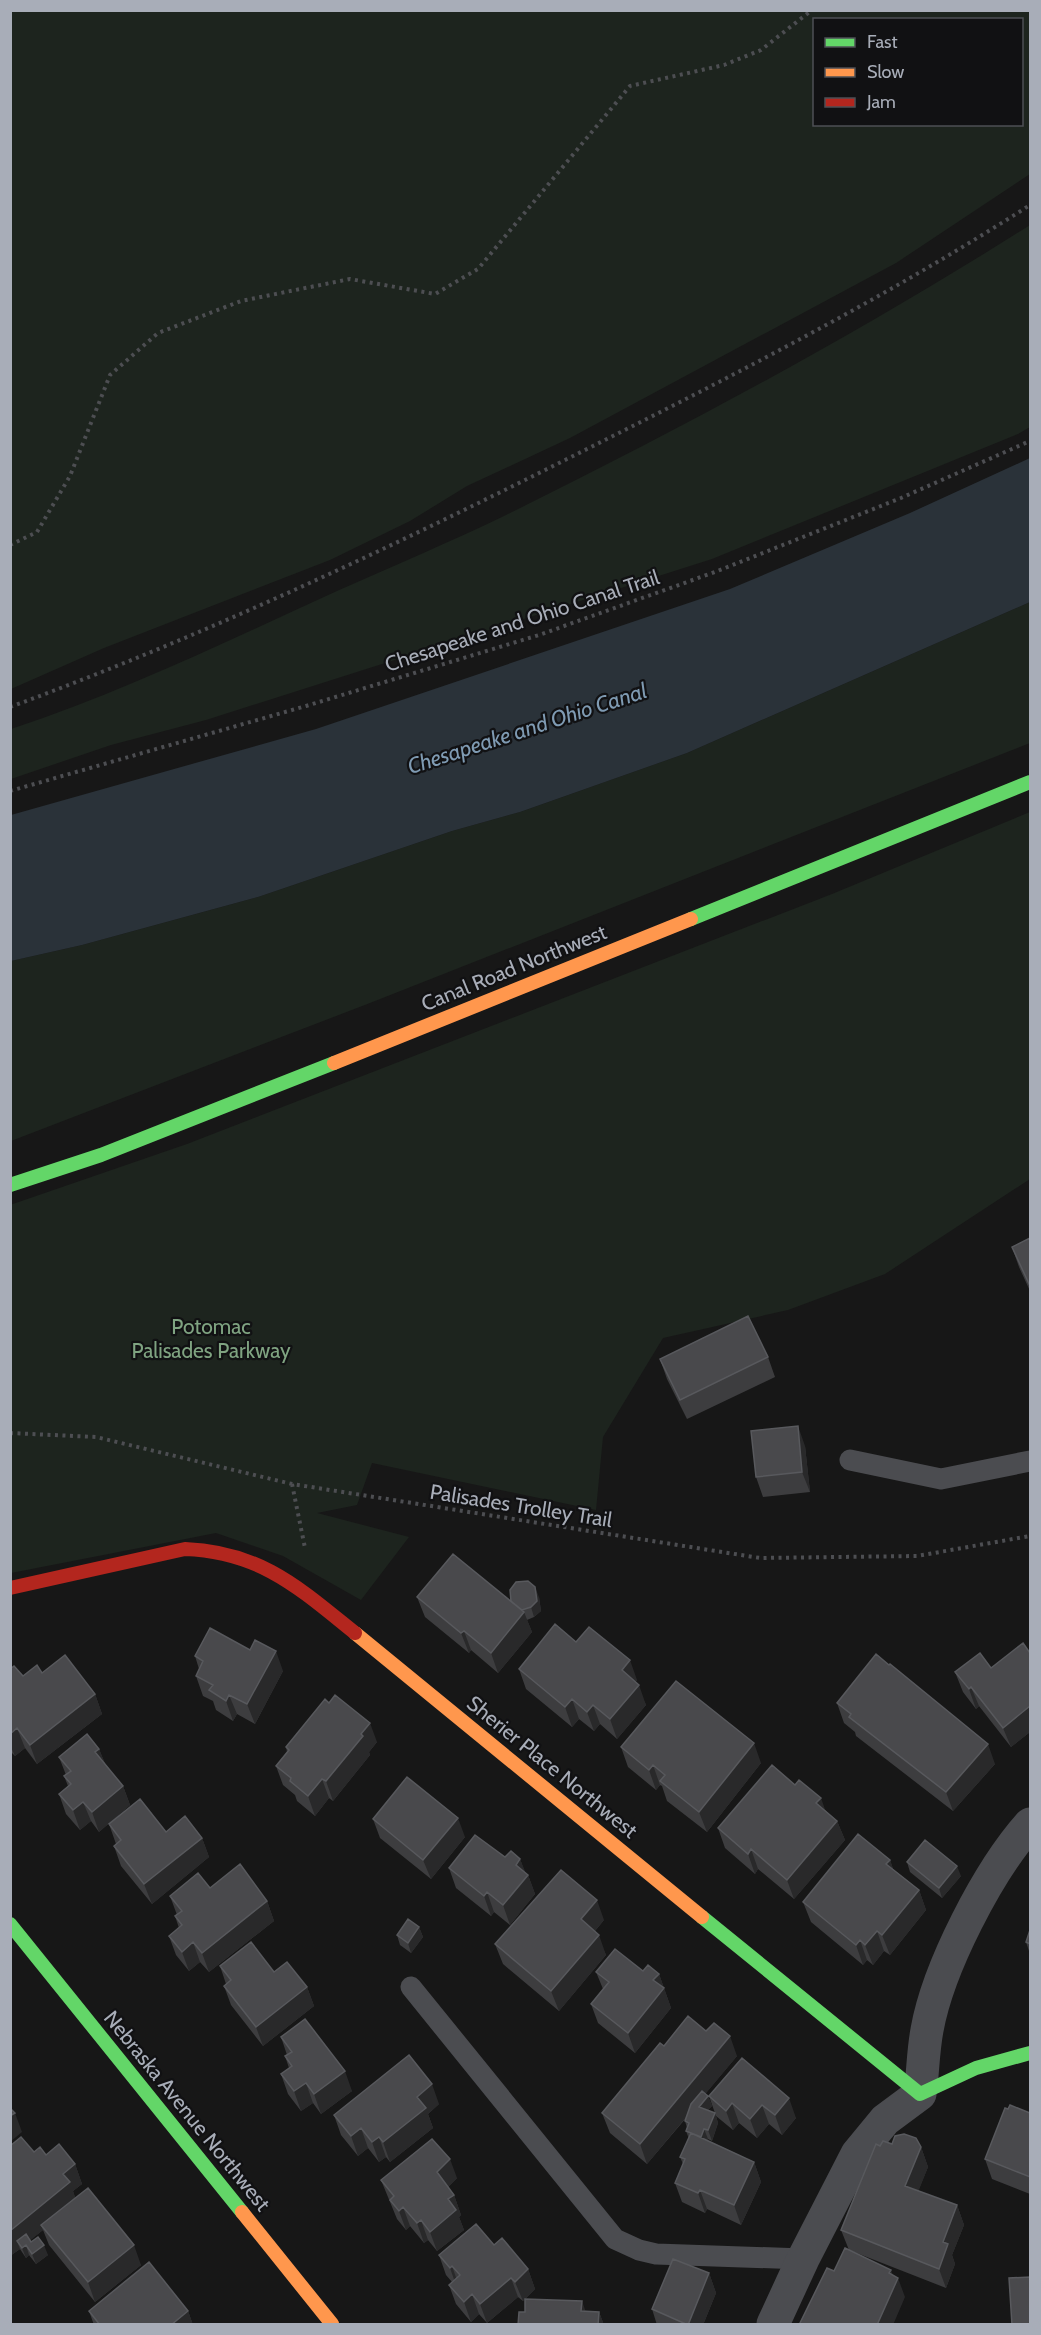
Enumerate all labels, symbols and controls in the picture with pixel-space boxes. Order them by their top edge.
legend [813,18,1023,126]
text: Fast [867,31,898,53]
text: Slow [867,61,904,83]
text: Jam [866,91,896,113]
street label: Chesapeake and Ohio Canal Trail [382,564,662,677]
water label: Chesapeake and Ohio Canal [404,677,651,780]
street label: Canal Road Northwest [418,919,610,1016]
park label: Potomac Palisades Parkway [131,1314,291,1363]
street label: Palisades Trolley Trail [428,1479,614,1532]
street label: Sherier Place Northwest [462,1690,643,1843]
street label: Nebraska Avenue Northwest [99,2006,276,2216]

